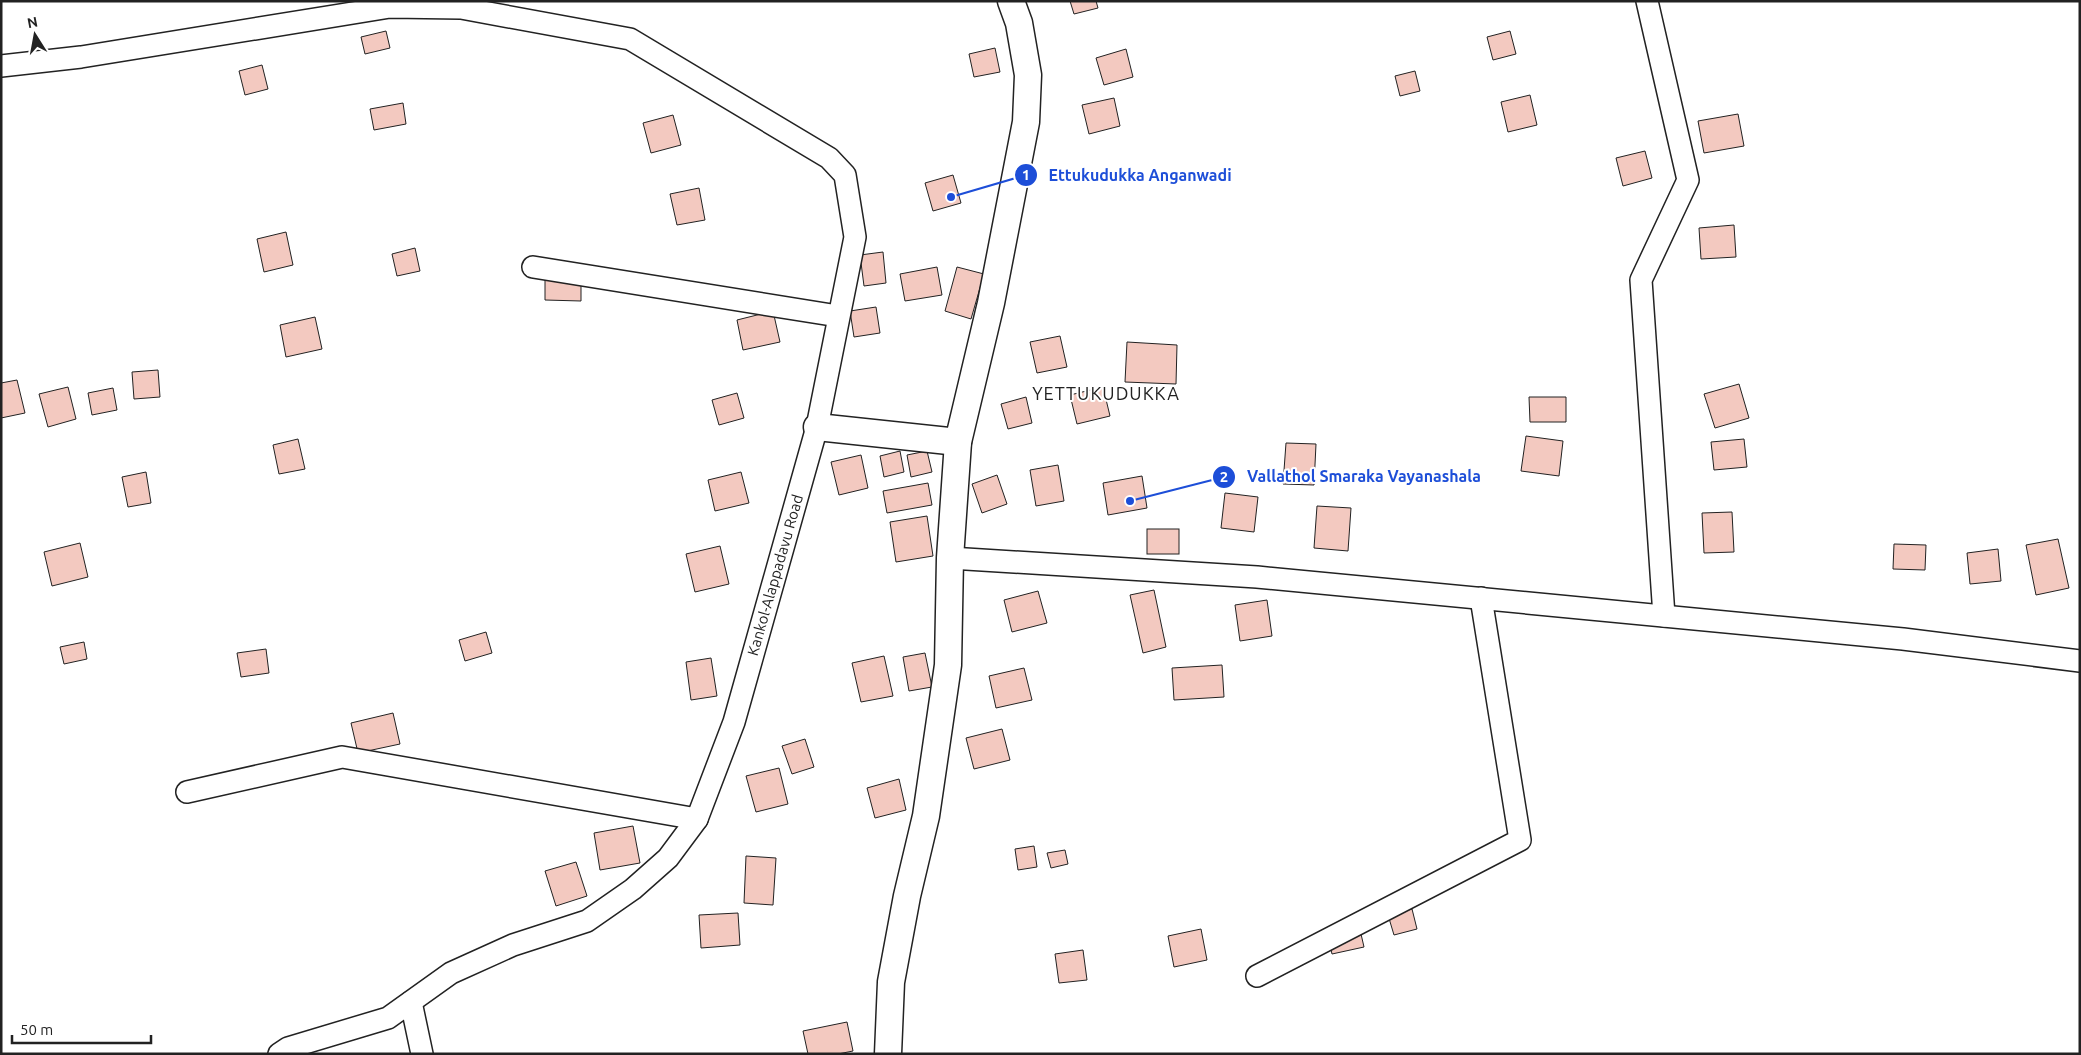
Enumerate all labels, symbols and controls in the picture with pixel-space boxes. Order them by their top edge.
north arrow [10,10,60,60]
text: N [26,13,39,31]
callout: Ettukudukka Anganwadi [1014,160,1242,191]
text: 1 [1022,166,1030,183]
text: Ettukudukka Anganwadi [1048,166,1232,184]
district label: YETTUKUDUKKA [1032,383,1180,403]
callout: Vallathol Smaraka Vayanashala [1212,461,1491,492]
text: Vallathol Smaraka Vayanashala [1247,467,1481,485]
text: 2 [1220,468,1228,485]
street label: Kankol-Alappadavu Road [744,493,806,657]
scale bar [12,1012,151,1044]
text: 50 m [20,1021,53,1038]

